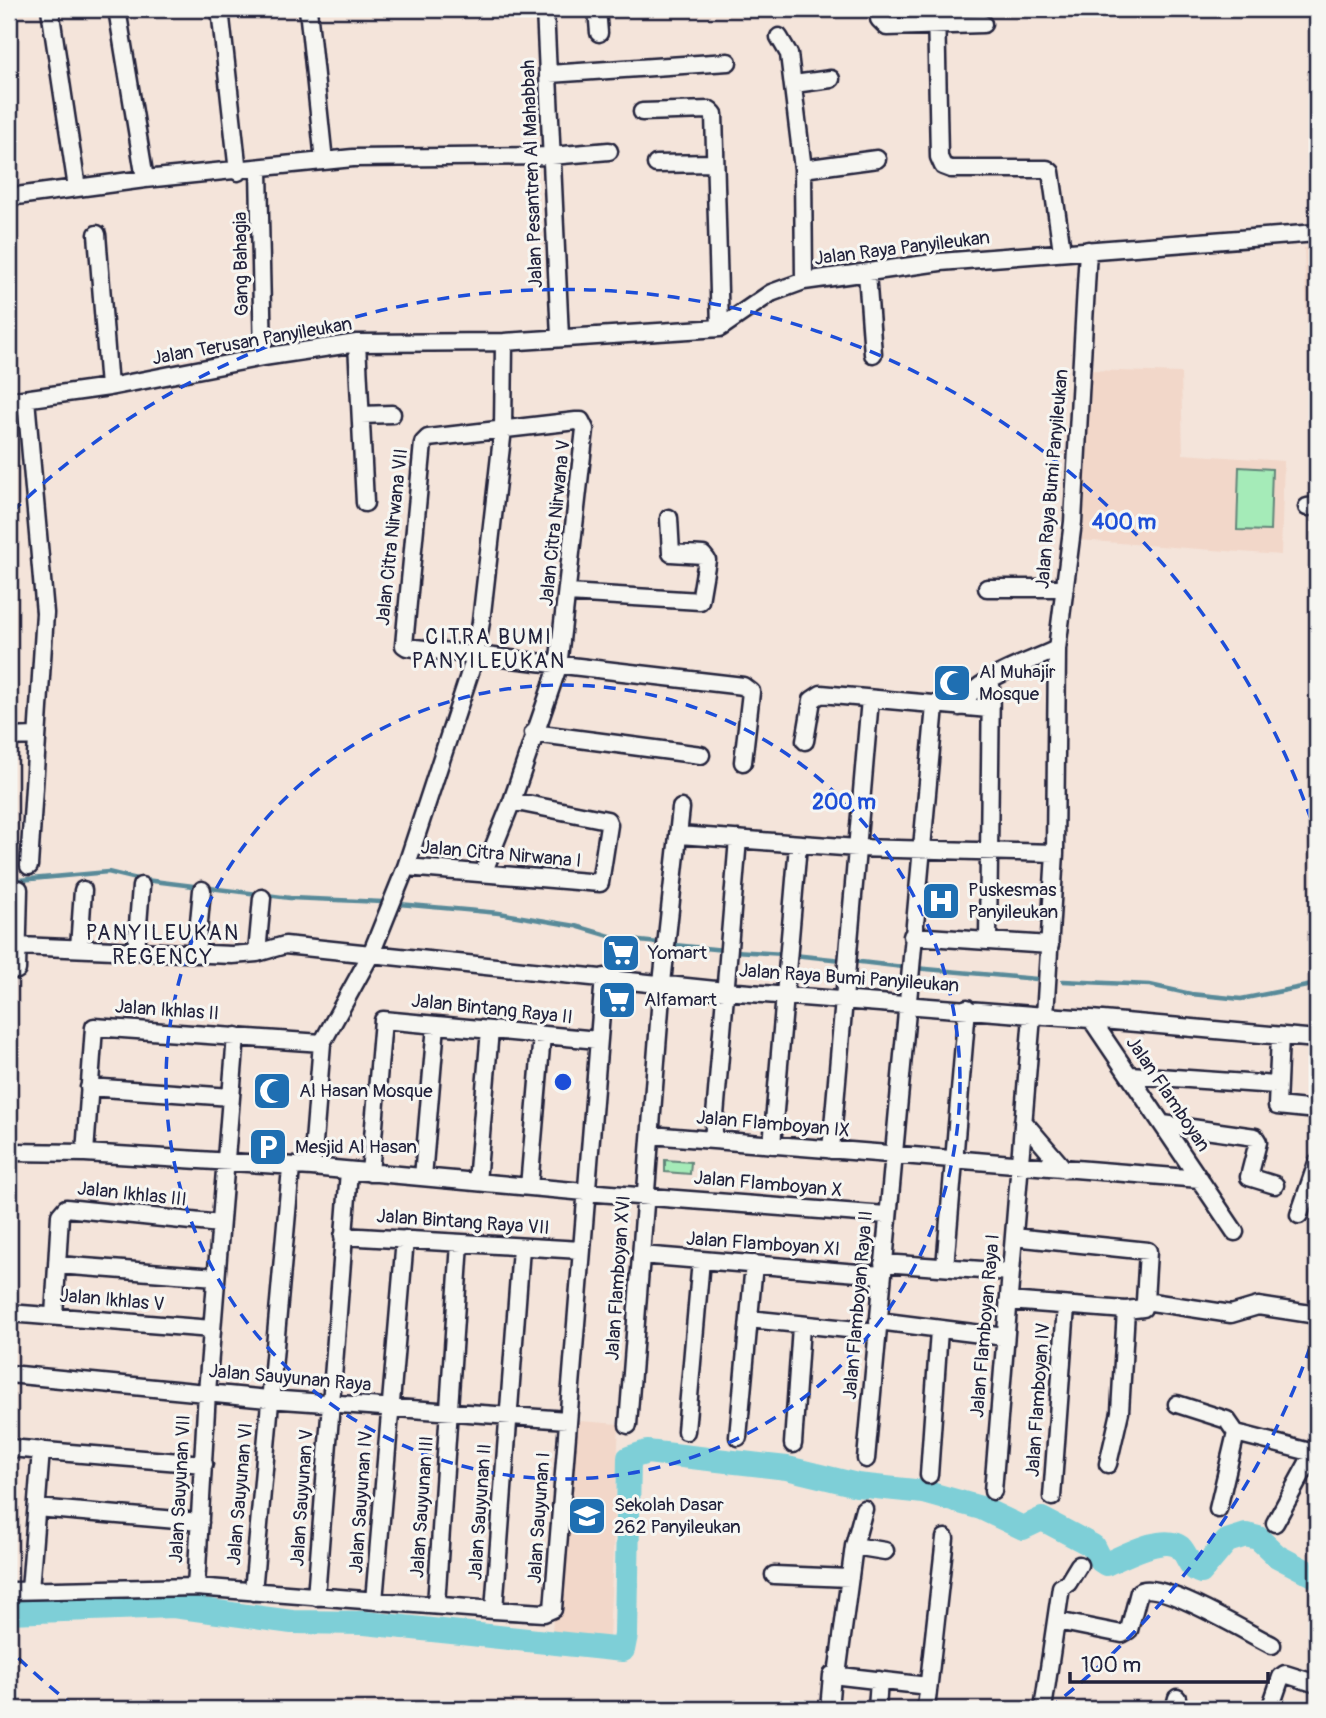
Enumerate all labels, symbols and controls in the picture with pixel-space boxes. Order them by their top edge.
street label: Jalan Pesantren Al Mahabbah [516,59,548,289]
street label: Gang Bahagia [228,211,254,316]
street label: Jalan Raya Panyileukan [813,225,991,271]
street label: Jalan Terusan Panyileukan [150,312,354,370]
street label: Jalan Raya Bumi Panyileukan [1030,368,1074,590]
street label: Jalan Citra Nirwana V [534,439,576,607]
street label: Jalan Citra Nirwana VII [371,447,413,627]
text: 400 m [1092,509,1156,536]
district label: CITRA BUMI PANYILEUKAN [412,624,566,675]
place label: Al Muhajir Mosque [979,660,1056,706]
mosque icon: Al Muhajir Mosque [931,662,973,704]
text: 200 m [812,789,876,816]
street label: Jalan Citra Nirwana I [420,835,582,873]
place label: Puskesmas Panyileukan [968,878,1058,924]
hospital icon: Puskesmas Panyileukan [920,880,962,922]
district label: PANYILEUKAN REGENCY [86,920,240,971]
supermarket icon: Yomart [600,932,642,974]
place label: Yomart [647,941,707,965]
street label: Jalan Raya Bumi Panyileukan [738,958,960,998]
supermarket icon: Alfamart [596,979,638,1021]
place label: Alfamart [644,988,717,1012]
street label: Jalan Bintang Raya II [410,989,574,1029]
street label: Jalan Ikhlas II [114,994,220,1026]
street label: Jalan Flamboyan [1121,1032,1215,1156]
mosque icon: Al Hasan Mosque [251,1070,293,1112]
centre of rings [551,1070,575,1094]
place label: Al Hasan Mosque [299,1079,433,1103]
street label: Jalan Flamboyan IX [695,1105,851,1143]
parking icon: Mesjid Al Hasan [247,1126,289,1168]
place label: Mesjid Al Hasan [295,1135,417,1159]
street label: Jalan Flamboyan X [693,1166,843,1202]
street label: Jalan Ikhlas III [76,1176,188,1212]
street label: Jalan Flamboyan XVI [600,1195,636,1361]
street label: Jalan Bintang Raya VII [376,1204,550,1240]
street label: Jalan Flamboyan Raya II [838,1209,878,1401]
street label: Jalan Flamboyan XI [685,1227,841,1261]
street label: Jalan Flamboyan Raya I [965,1233,1005,1419]
street label: Jalan Ikhlas V [59,1283,165,1317]
street label: Jalan Flamboyan IV [1021,1322,1055,1478]
street label: Jalan Sauyunan Raya [208,1359,372,1397]
street label: Jalan Sauyunan VII [164,1414,196,1564]
street label: Jalan Sauyunan VI [222,1422,258,1566]
street label: Jalan Sauyunan V [285,1429,319,1567]
street label: Jalan Sauyunan IV [344,1430,378,1574]
street label: Jalan Sauyunan III [405,1435,439,1579]
street label: Jalan Sauyunan II [463,1443,497,1581]
street label: Jalan Sauyunan I [522,1452,556,1584]
place label: Sekolah Dasar 262 Panyileukan [614,1493,741,1539]
school or university icon: Sekolah Dasar 262 Panyileukan [566,1495,608,1537]
scale bar [1070,1641,1268,1685]
text: 100 m [1081,1652,1141,1679]

